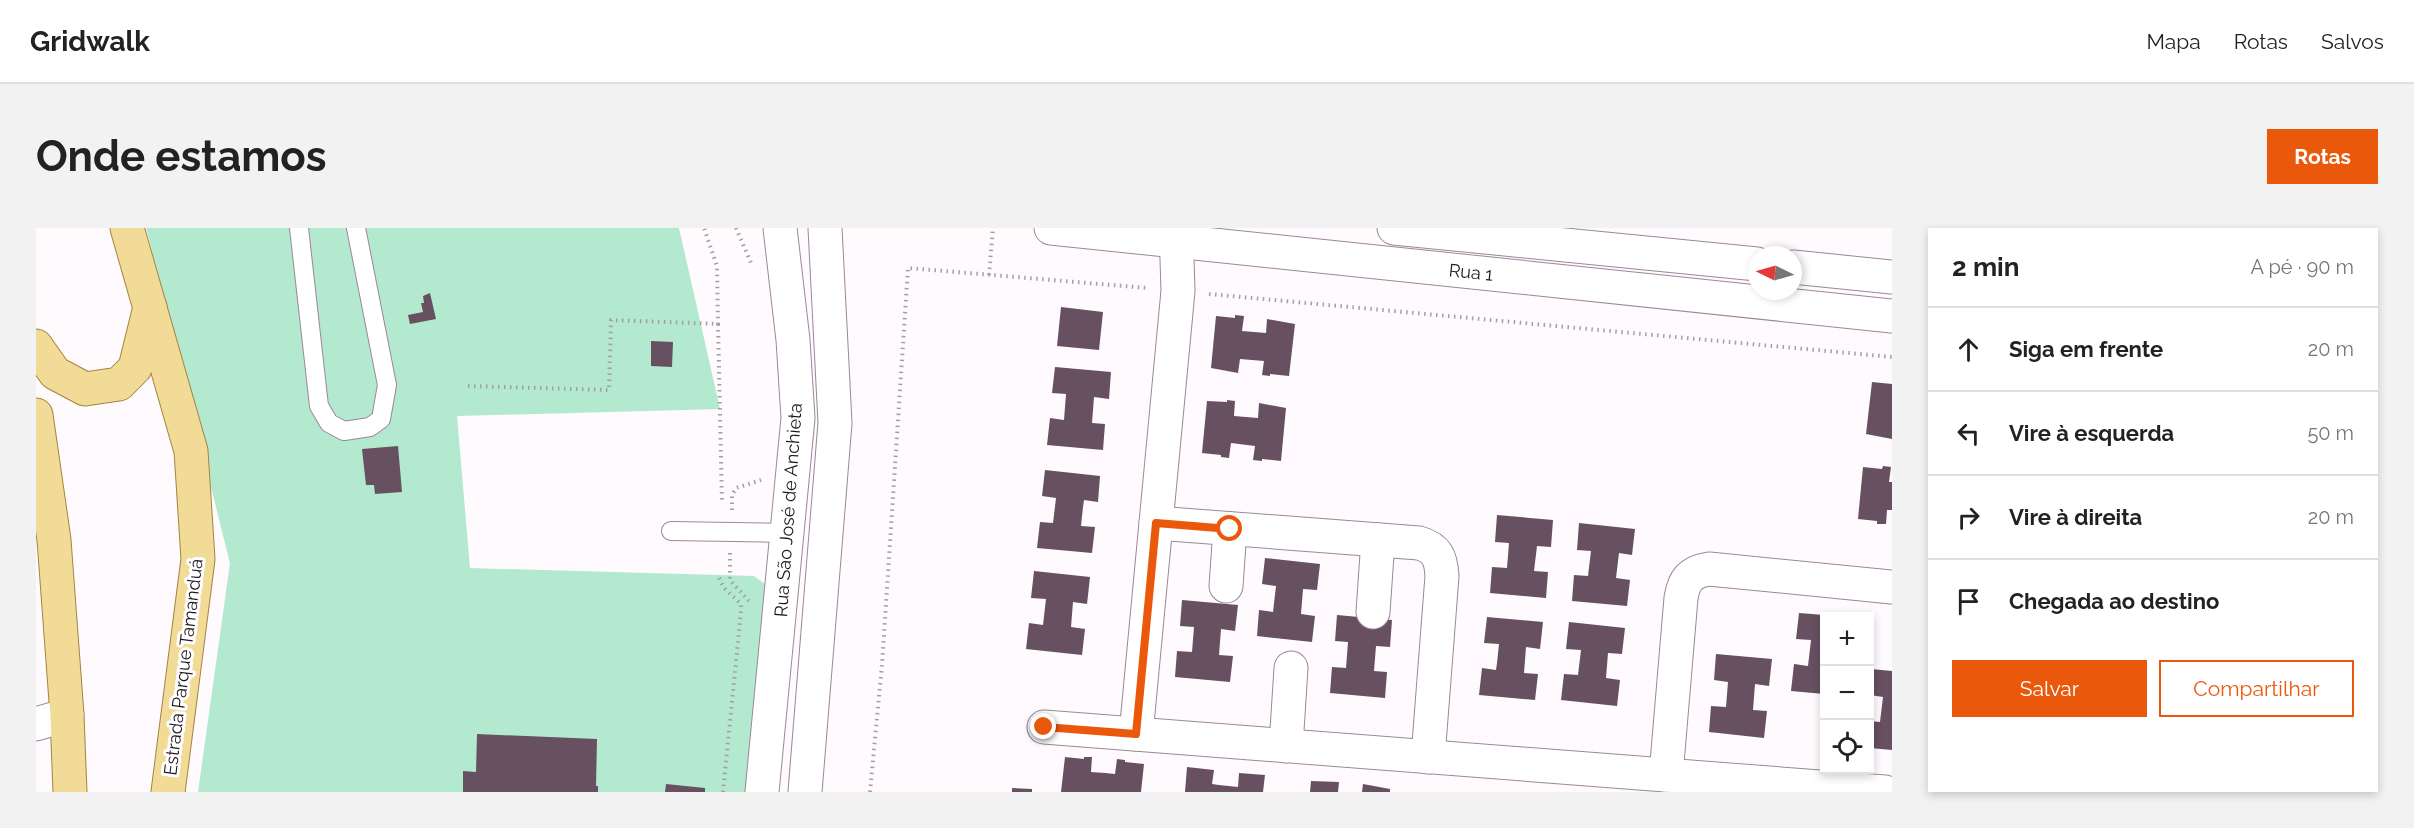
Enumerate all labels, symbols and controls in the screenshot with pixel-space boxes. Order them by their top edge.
text: Gridwalk [30,25,150,58]
text: Mapa [2147,29,2201,54]
text: Rotas [2234,29,2288,54]
text: Salvos [2321,29,2384,54]
button: Rotas [2267,129,2378,184]
text: Onde estamos [36,132,327,181]
north arrow [1748,246,1802,300]
text: 2 min [1952,252,2019,282]
text: A pé · 90 m [2251,255,2354,279]
street label: Rua 1 [1448,259,1494,285]
icon: ahead [1952,333,1985,366]
text: Siga em frente [2009,336,2163,362]
text: 20 m [2308,337,2354,361]
street label: Rua São José de Anchieta [770,402,806,618]
icon: left [1952,417,1985,450]
text: Vire à esquerda [2009,420,2174,446]
text: 50 m [2307,421,2354,445]
icon: right [1952,501,1985,534]
text: Vire à direita [2009,504,2142,530]
text: 20 m [2308,505,2354,529]
route start [1216,515,1242,541]
street label: Estrada Parque Tamanduá [159,557,207,777]
icon: arrive [1952,585,1985,618]
text: Chegada ao destino [2009,588,2219,614]
map controls [1820,612,1874,774]
button: + [1820,612,1874,666]
button: Salvar [1952,660,2147,717]
button: Compartilhar [2159,660,2354,717]
button: − [1820,666,1874,720]
route end [1030,713,1056,739]
button: locate [1820,720,1874,774]

